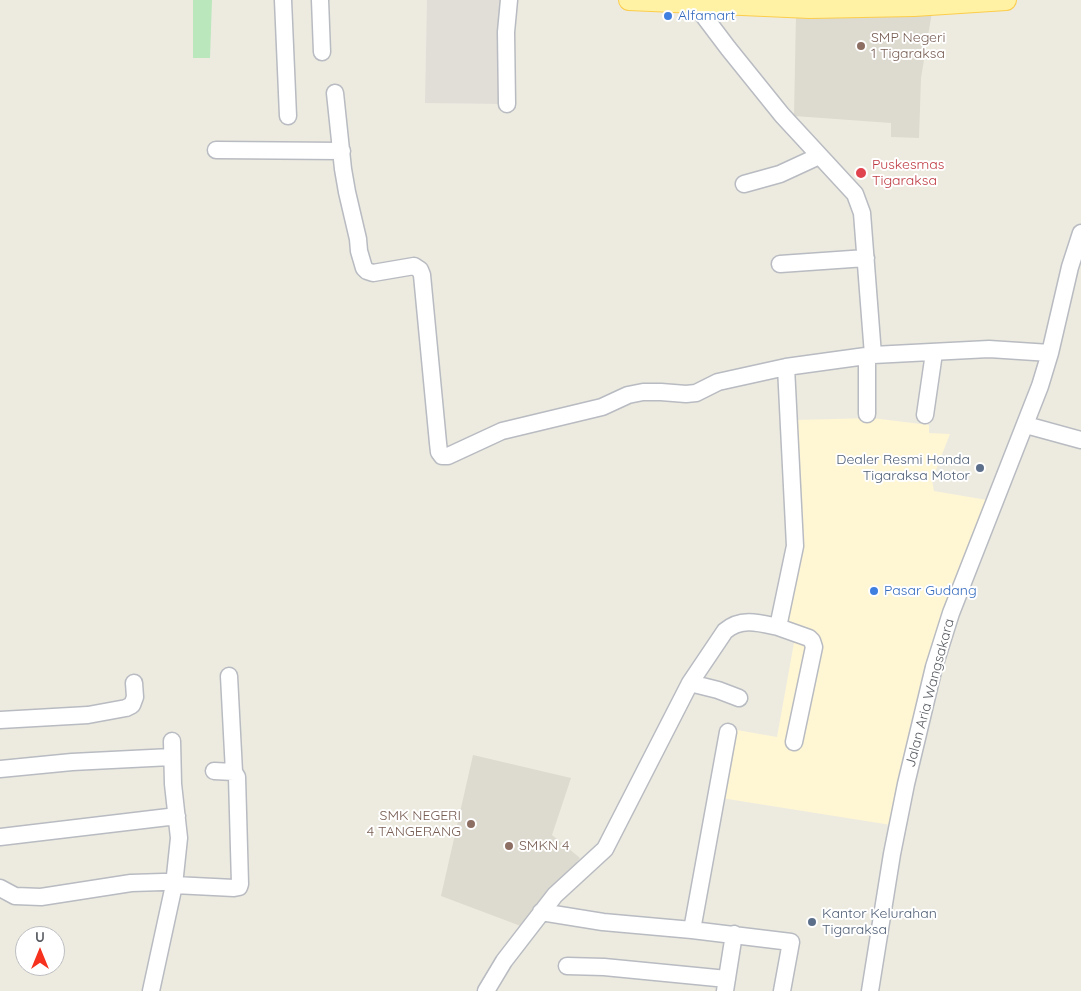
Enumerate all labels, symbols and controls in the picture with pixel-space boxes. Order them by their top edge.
place label: Alfamart [678,8,735,24]
marker: Alfamart [662,10,674,22]
place label: SMP Negeri 1 Tigaraksa [871,30,945,62]
marker: SMP Negeri 1 Tigaraksa [855,40,867,52]
place label: Puskesmas Tigaraksa [872,157,944,190]
marker: Puskesmas Tigaraksa [854,166,868,180]
place label: Dealer Resmi Honda Tigaraksa Motor [836,452,970,484]
marker: Dealer Resmi Honda Tigaraksa Motor [974,462,986,474]
place label: Pasar Gudang [884,583,977,599]
marker: Pasar Gudang [868,585,880,597]
street label: Jalan Aria Wangsakara [902,617,958,769]
place label: SMK NEGERI 4 TANGERANG [367,808,461,840]
marker: SMK NEGERI 4 TANGERANG [465,818,477,830]
place label: SMKN 4 [519,838,569,854]
marker: SMKN 4 [503,840,515,852]
place label: Kantor Kelurahan Tigaraksa [822,906,937,939]
marker: Kantor Kelurahan Tigaraksa [806,916,818,928]
north arrow [15,926,65,976]
text: U [35,928,45,946]

